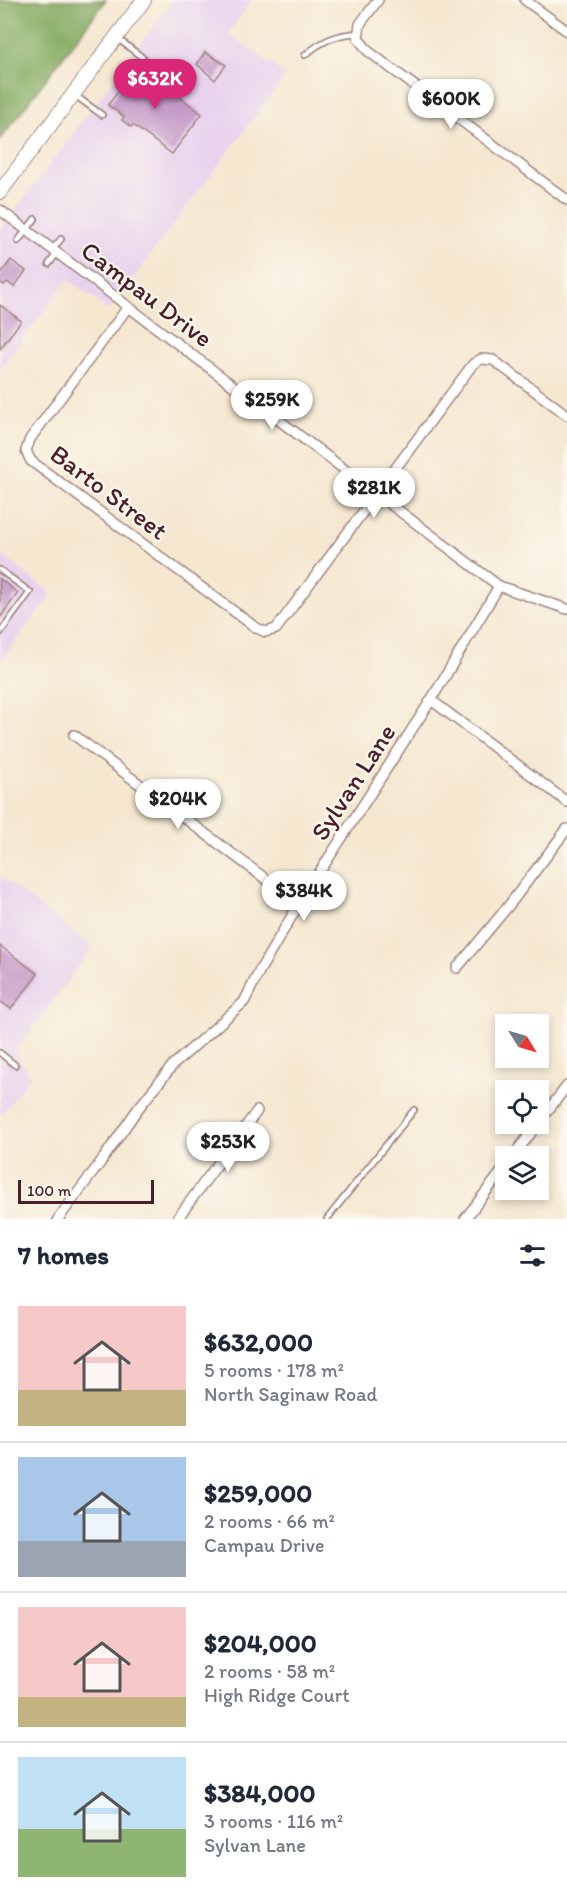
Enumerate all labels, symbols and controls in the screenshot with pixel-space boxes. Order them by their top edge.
pin: $632K [113,59,197,110]
text: $632K [128,66,182,90]
pin: $600K [409,79,493,130]
text: $600K [422,86,480,110]
street label: Campau Drive [75,234,219,354]
pin: $259K [230,380,314,431]
text: $259K [245,387,299,411]
street label: Barto Street [44,437,174,547]
pin: $281K [332,468,416,519]
text: $281K [347,475,401,499]
street label: Sylvan Lane [304,718,402,846]
pin: $204K [136,779,220,830]
text: $204K [149,786,207,810]
pin: $384K [262,871,346,922]
text: $384K [276,878,332,902]
north arrow [495,1014,549,1068]
map controls [495,1014,549,1200]
button: locate [495,1080,549,1134]
pin: $253K [186,1122,270,1173]
text: $253K [201,1129,255,1153]
button: layers [495,1146,549,1200]
scale bar [18,1177,154,1204]
text: 100 m [27,1181,71,1200]
text: 7 homes [18,1239,109,1271]
icon: filters [516,1239,549,1272]
text: $632,000 [204,1326,313,1358]
icon: home [66,1330,138,1402]
text: 5 rooms · 178 m² [204,1358,344,1382]
text: North Saginaw Road [204,1382,378,1406]
text: $259,000 [204,1477,312,1509]
icon: home [66,1481,138,1553]
text: 2 rooms · 66 m² [204,1509,335,1533]
text: Campau Drive [204,1533,324,1557]
text: $204,000 [204,1627,317,1659]
icon: home [66,1631,138,1703]
text: 2 rooms · 58 m² [204,1659,335,1683]
text: High Ridge Court [204,1683,350,1707]
text: $384,000 [204,1777,315,1809]
icon: home [66,1781,138,1853]
text: 3 rooms · 116 m² [204,1809,343,1833]
text: Sylvan Lane [204,1833,306,1857]

